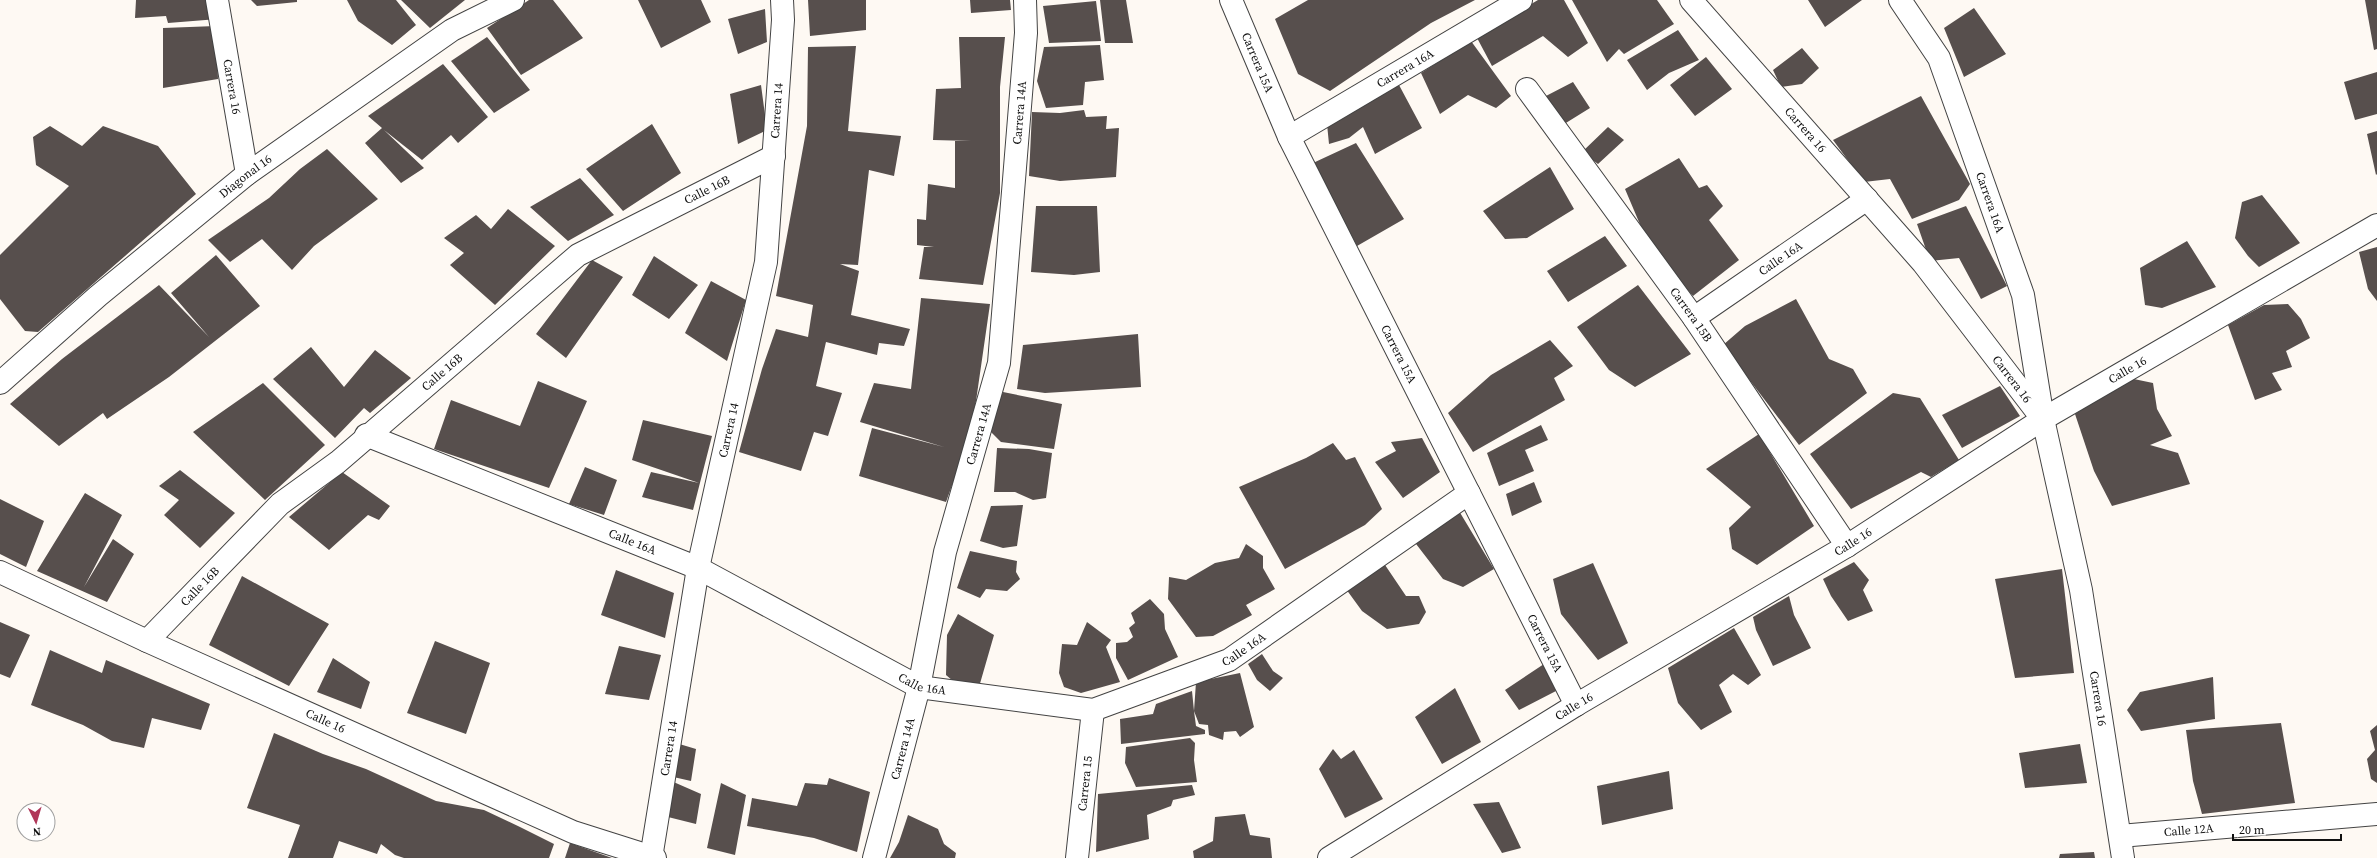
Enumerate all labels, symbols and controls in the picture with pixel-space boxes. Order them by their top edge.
street label: Carrera 15A [1238,30,1277,95]
street label: Carrera 16A [1374,45,1437,91]
street label: Carrera 16 [219,58,245,116]
street label: Carrera 14A [1009,80,1030,145]
street label: Carrera 14 [767,82,787,139]
street label: Carrera 16 [1781,104,1830,156]
street label: Diagonal 16 [216,151,275,202]
street label: Carrera 16A [1972,170,2008,235]
street label: Calle 16B [681,171,733,208]
street label: Calle 16A [1755,238,1806,279]
street label: Carrera 15B [1666,284,1716,345]
street label: Carrera 15A [1377,322,1420,386]
street label: Calle 16B [418,350,466,394]
street label: Carrera 16 [1989,352,2035,406]
street label: Calle 16 [2105,353,2150,387]
street label: Carrera 14 [715,401,742,459]
street label: Carrera 14A [962,401,995,467]
street label: Calle 16 [1831,524,1875,560]
street label: Calle 16A [606,525,659,558]
street label: Calle 16B [177,563,223,610]
street label: Carrera 15A [1523,611,1566,675]
street label: Calle 16A [1220,629,1269,670]
street label: Calle 16A [895,669,947,699]
street label: Carrera 16 [2086,670,2110,727]
street label: Calle 16 [1552,689,1596,724]
street label: Calle 16 [303,705,348,737]
street label: Carrera 14A [887,716,919,782]
street label: Carrera 14 [656,720,681,777]
street label: Carrera 15 [1074,755,1096,812]
north arrow [16,802,56,842]
scale bar [2233,816,2341,842]
street label: Calle 12A [2163,820,2214,840]
text: 20 m [2239,822,2265,838]
text: N [32,824,41,839]

